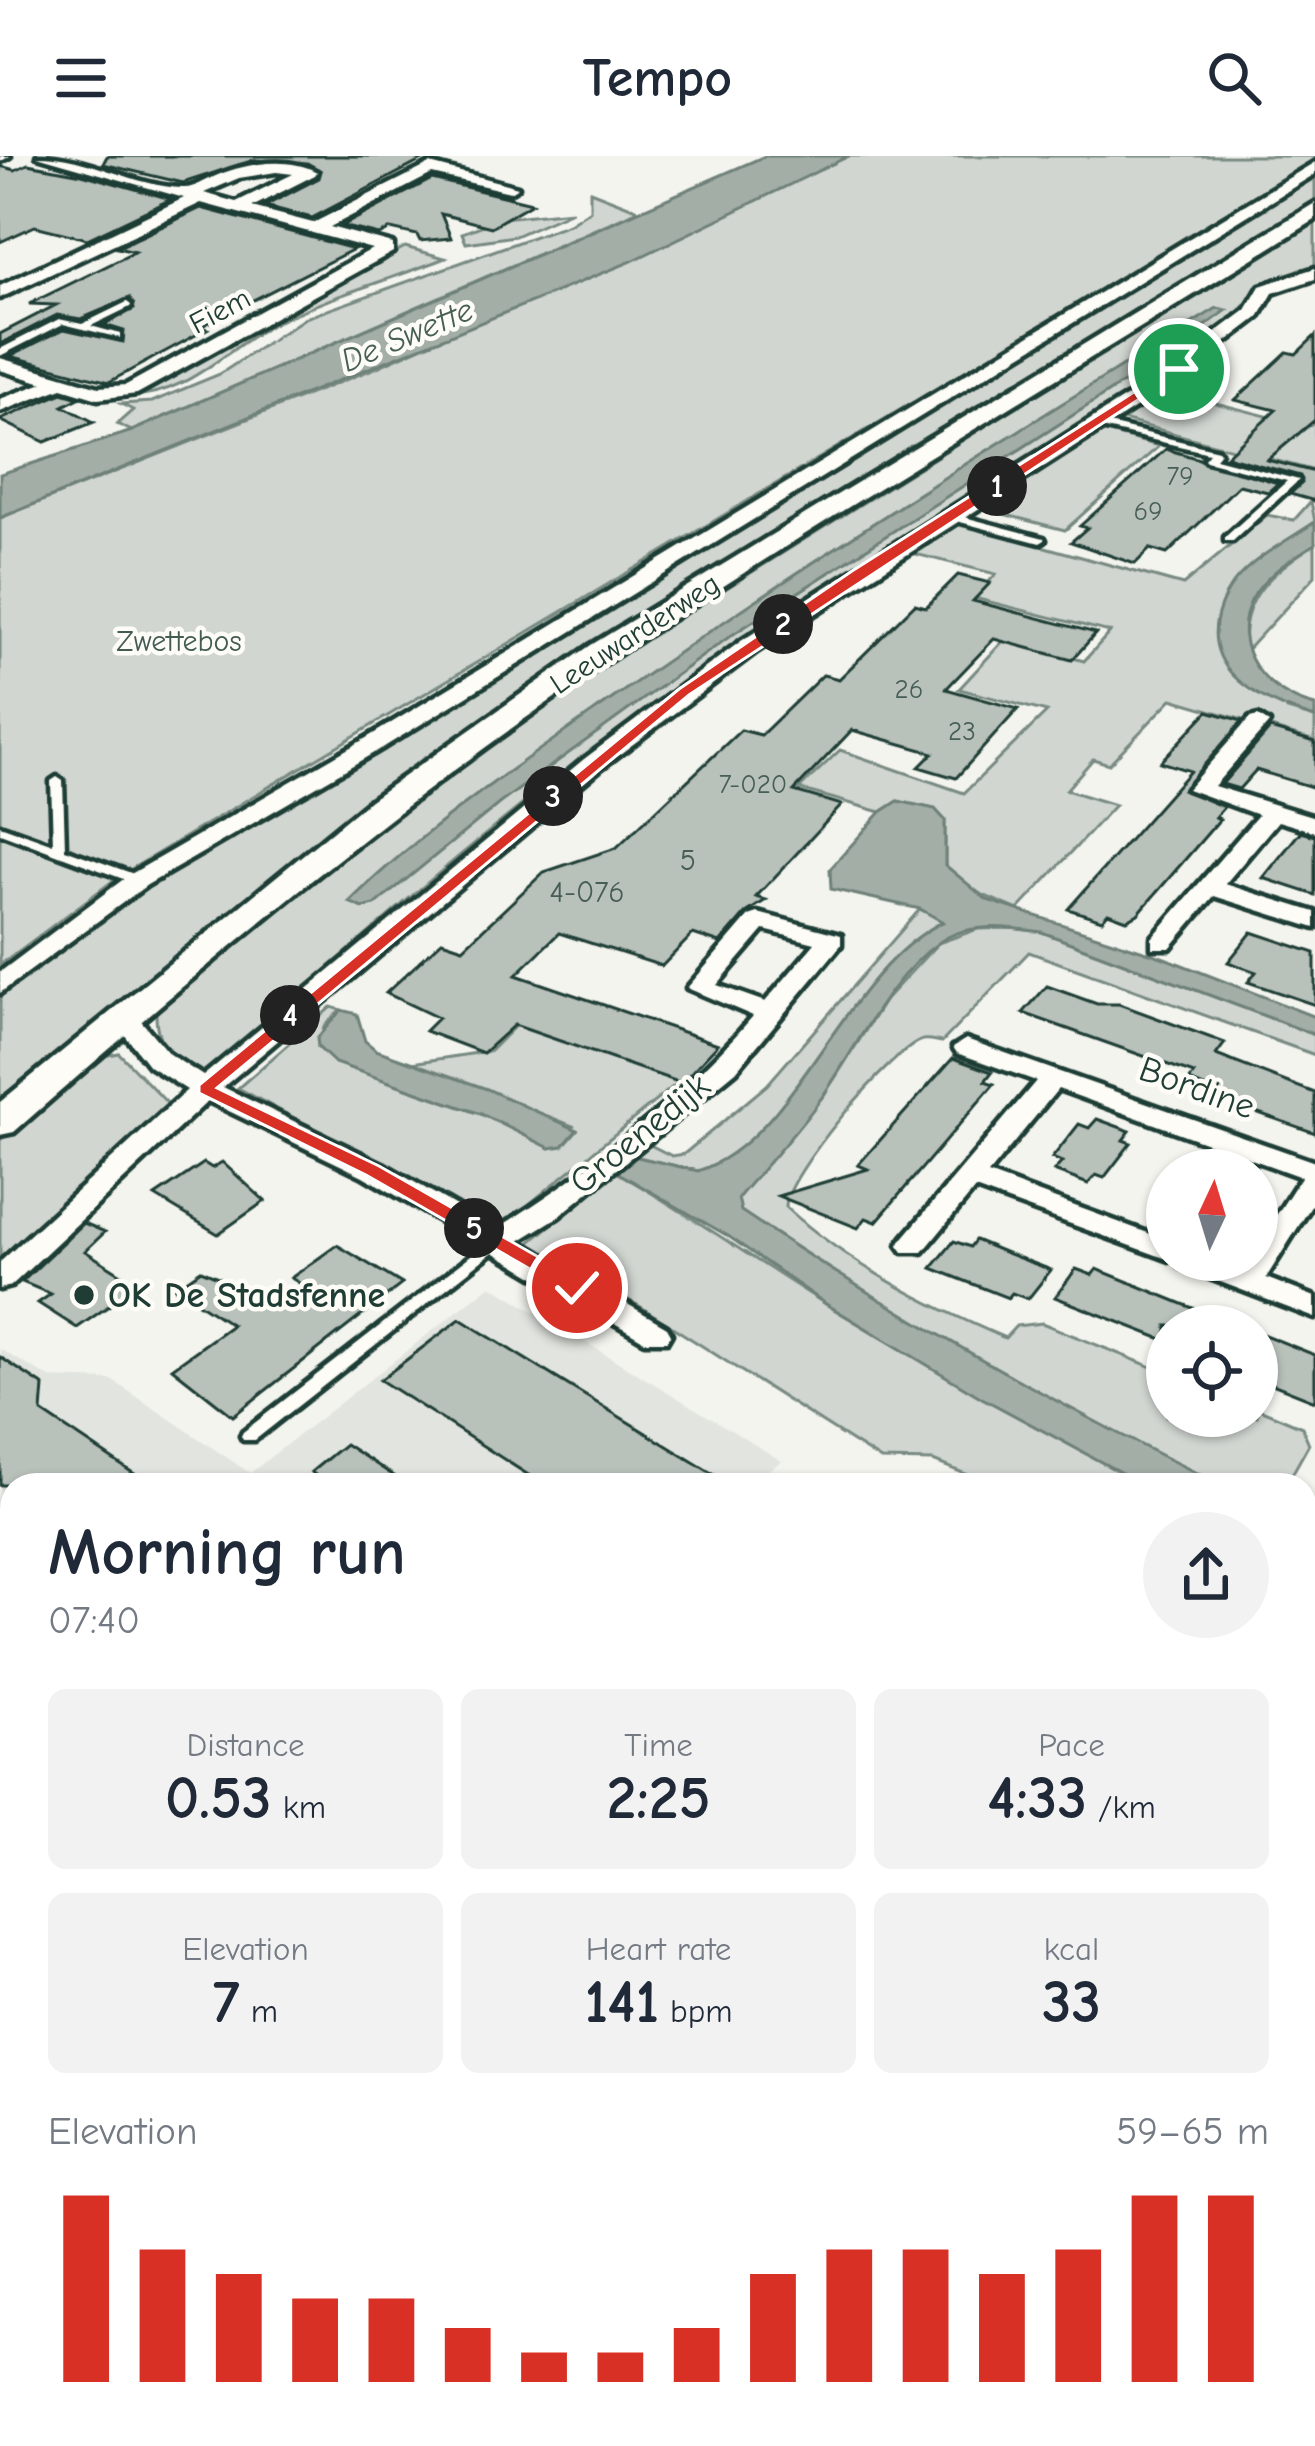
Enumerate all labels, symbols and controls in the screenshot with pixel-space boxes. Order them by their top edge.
icon: menu [48,45,114,111]
icon: search [1201,45,1267,111]
text: Tempo [583,47,732,110]
street label: Fiem [184,281,256,341]
water label: De Swette [335,290,479,380]
pin [1128,318,1230,420]
icon: arrive [1146,336,1212,402]
pin: 1 [967,456,1027,516]
house number: 79 [1166,461,1194,492]
text: 1 [991,467,1003,505]
house number: 69 [1134,496,1162,527]
street label: Leeuwarderweg [544,566,726,702]
pin: 2 [753,594,813,654]
text: 2 [775,605,791,643]
park label: Zwettebos [116,624,242,659]
house number: 26 [895,674,923,705]
house number: 23 [948,716,976,747]
pin: 3 [523,766,583,826]
house number: 7-020 [719,769,787,800]
text: 3 [545,777,561,815]
house number: 5 [680,843,696,878]
house number: 4-076 [549,875,625,910]
pin: 4 [260,985,320,1045]
text: 4 [282,996,298,1034]
street label: Bordine [1134,1048,1260,1128]
street label: Groenedijk [562,1065,718,1203]
north arrow [1146,1149,1278,1281]
map controls [1146,1149,1278,1437]
pin: 5 [444,1198,504,1258]
text: 5 [465,1209,483,1247]
pin [526,1237,628,1339]
icon: check [544,1255,610,1321]
place label: OK De Stadsfenne [108,1275,385,1316]
marker: OK De Stadsfenne [71,1282,97,1308]
button: locate [1146,1305,1278,1437]
button: share [1143,1512,1269,1638]
text: Morning run [48,1515,406,1591]
text: 07:40 [48,1598,140,1643]
text: Distance [186,1726,305,1764]
text: Time [624,1726,693,1764]
text: Pace [1038,1726,1105,1764]
text: 0.53 [165,1764,272,1833]
text: 2:25 [606,1764,711,1833]
text: 4:33 [987,1764,1087,1833]
text: km [272,1788,326,1826]
text: /km [1087,1788,1156,1826]
text: Elevation [182,1930,309,1968]
text: Heart rate [586,1930,731,1968]
text: kcal [1044,1930,1099,1968]
text: 7 [213,1968,240,2037]
text: 141 [584,1968,659,2037]
text: 33 [1042,1968,1101,2037]
text: m [240,1992,278,2030]
text: bpm [659,1992,733,2030]
text: Elevation [48,2109,197,2154]
text: 59–65 m [1116,2109,1269,2154]

